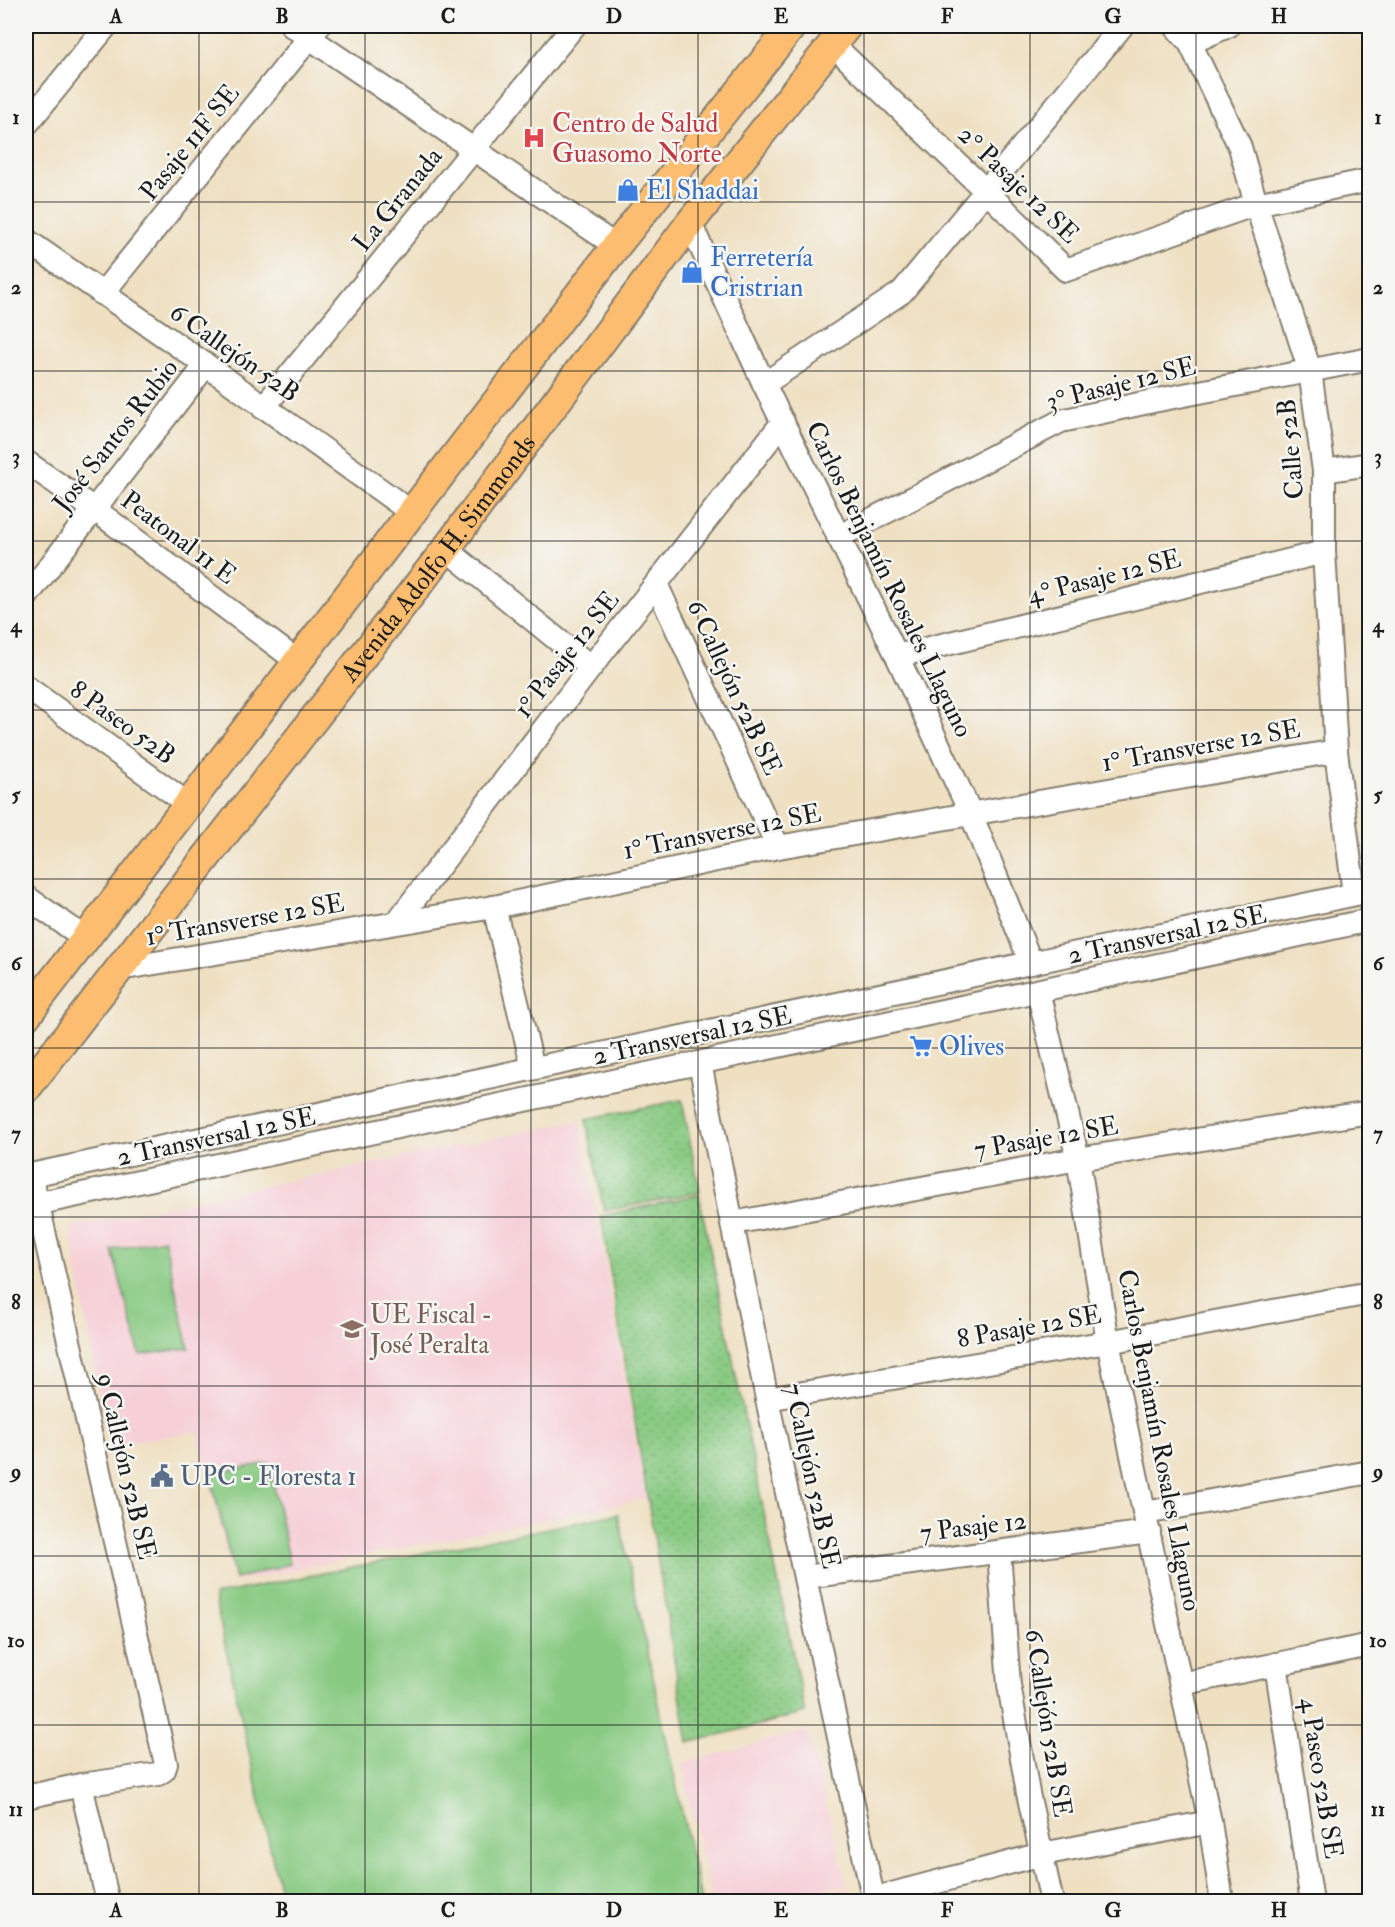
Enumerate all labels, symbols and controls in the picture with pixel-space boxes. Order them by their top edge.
text: A [109,4,123,29]
text: B [275,4,289,29]
text: C [441,4,455,29]
text: D [606,4,622,29]
text: E [774,4,789,29]
text: F [941,4,954,29]
text: G [1105,4,1122,29]
text: H [1271,4,1287,29]
street label: Pasaje 11F SE [133,78,247,207]
text: 1 [12,105,20,130]
text: 1 [1374,105,1382,130]
place label: Centro de Salud Guasomo Norte [552,108,722,170]
street label: 2° Pasaje 12 SE [951,119,1086,250]
hospital icon: Centro de Salud Guasomo Norte [521,125,547,151]
street label: La Granada [346,141,450,258]
place label: El Shaddai [646,175,759,207]
shop icon: El Shaddai [615,177,641,203]
place label: Ferretería Cristrian [710,242,814,304]
shop icon: Ferretería Cristrian [679,259,705,285]
text: 2 [11,275,21,300]
text: 2 [1373,275,1383,300]
street label: 6 Callejón 52B [163,296,306,409]
street label: 3° Pasaje 12 SE [1043,350,1199,418]
street label: José Santos Rubio [46,353,185,519]
street label: Calle 52B [1271,397,1311,500]
street label: Carlos Benjamín Rosales Llaguno [799,416,980,743]
street label: Avenida Adolfo H. Simmonds [333,428,543,689]
text: 3 [12,444,20,469]
text: 3 [1374,444,1382,469]
street label: Peatonal 11 E [114,484,242,591]
street label: 4° Pasaje 12 SE [1024,542,1184,611]
street label: 1° Pasaje 12 SE [507,585,626,724]
street label: 6 Callejón 52B SE [679,595,789,780]
text: 4 [10,613,23,638]
text: 4 [1372,613,1385,638]
street label: 8 Paseo 52B [64,674,181,772]
street label: 1° Transverse 12 SE [1099,713,1303,779]
text: 5 [12,782,22,807]
text: 5 [1374,782,1384,807]
street label: 1° Transverse 12 SE [620,797,824,867]
street label: 1° Transverse 12 SE [143,887,347,953]
street label: 2 Transversal 12 SE [1065,898,1269,972]
text: 6 [11,951,23,976]
text: 6 [1373,951,1385,976]
street label: 2 Transversal 12 SE [590,999,794,1073]
place label: Olives [939,1031,1004,1063]
supermarket icon: Olives [908,1033,934,1059]
street label: 2 Transversal 12 SE [114,1100,318,1174]
street label: 7 Pasaje 12 SE [972,1110,1121,1166]
text: 7 [11,1121,21,1146]
text: 7 [1373,1121,1383,1146]
street label: Carlos Benjamín Rosales Llaguno [1110,1267,1208,1614]
text: 8 [11,1290,21,1315]
text: 8 [1373,1290,1383,1315]
place label: UE Fiscal - José Peralta [369,1299,492,1361]
street label: 8 Pasaje 12 SE [954,1299,1104,1355]
school or university icon: UE Fiscal - José Peralta [339,1316,365,1342]
street label: 9 Callejón 52B SE [89,1368,163,1562]
street label: 7 Callejón 52B SE [777,1381,847,1572]
text: 9 [9,1459,21,1484]
text: 9 [1371,1459,1383,1484]
place label: UPC - Floresta 1 [180,1461,357,1493]
public building icon: UPC - Floresta 1 [149,1463,175,1489]
street label: 7 Pasaje 12 [918,1505,1028,1549]
street label: 6 Callejón 52B SE [1017,1627,1079,1819]
text: 10 [7,1628,25,1653]
text: 10 [1369,1628,1387,1653]
street label: 4 Paseo 52B SE [1292,1695,1350,1861]
text: 11 [9,1797,23,1822]
text: 11 [1371,1797,1385,1822]
text: A [109,1898,123,1923]
text: B [275,1898,289,1923]
text: C [441,1898,455,1923]
text: D [606,1898,622,1923]
text: E [774,1898,789,1923]
text: F [941,1898,954,1923]
text: G [1105,1898,1122,1923]
text: H [1271,1898,1287,1923]

